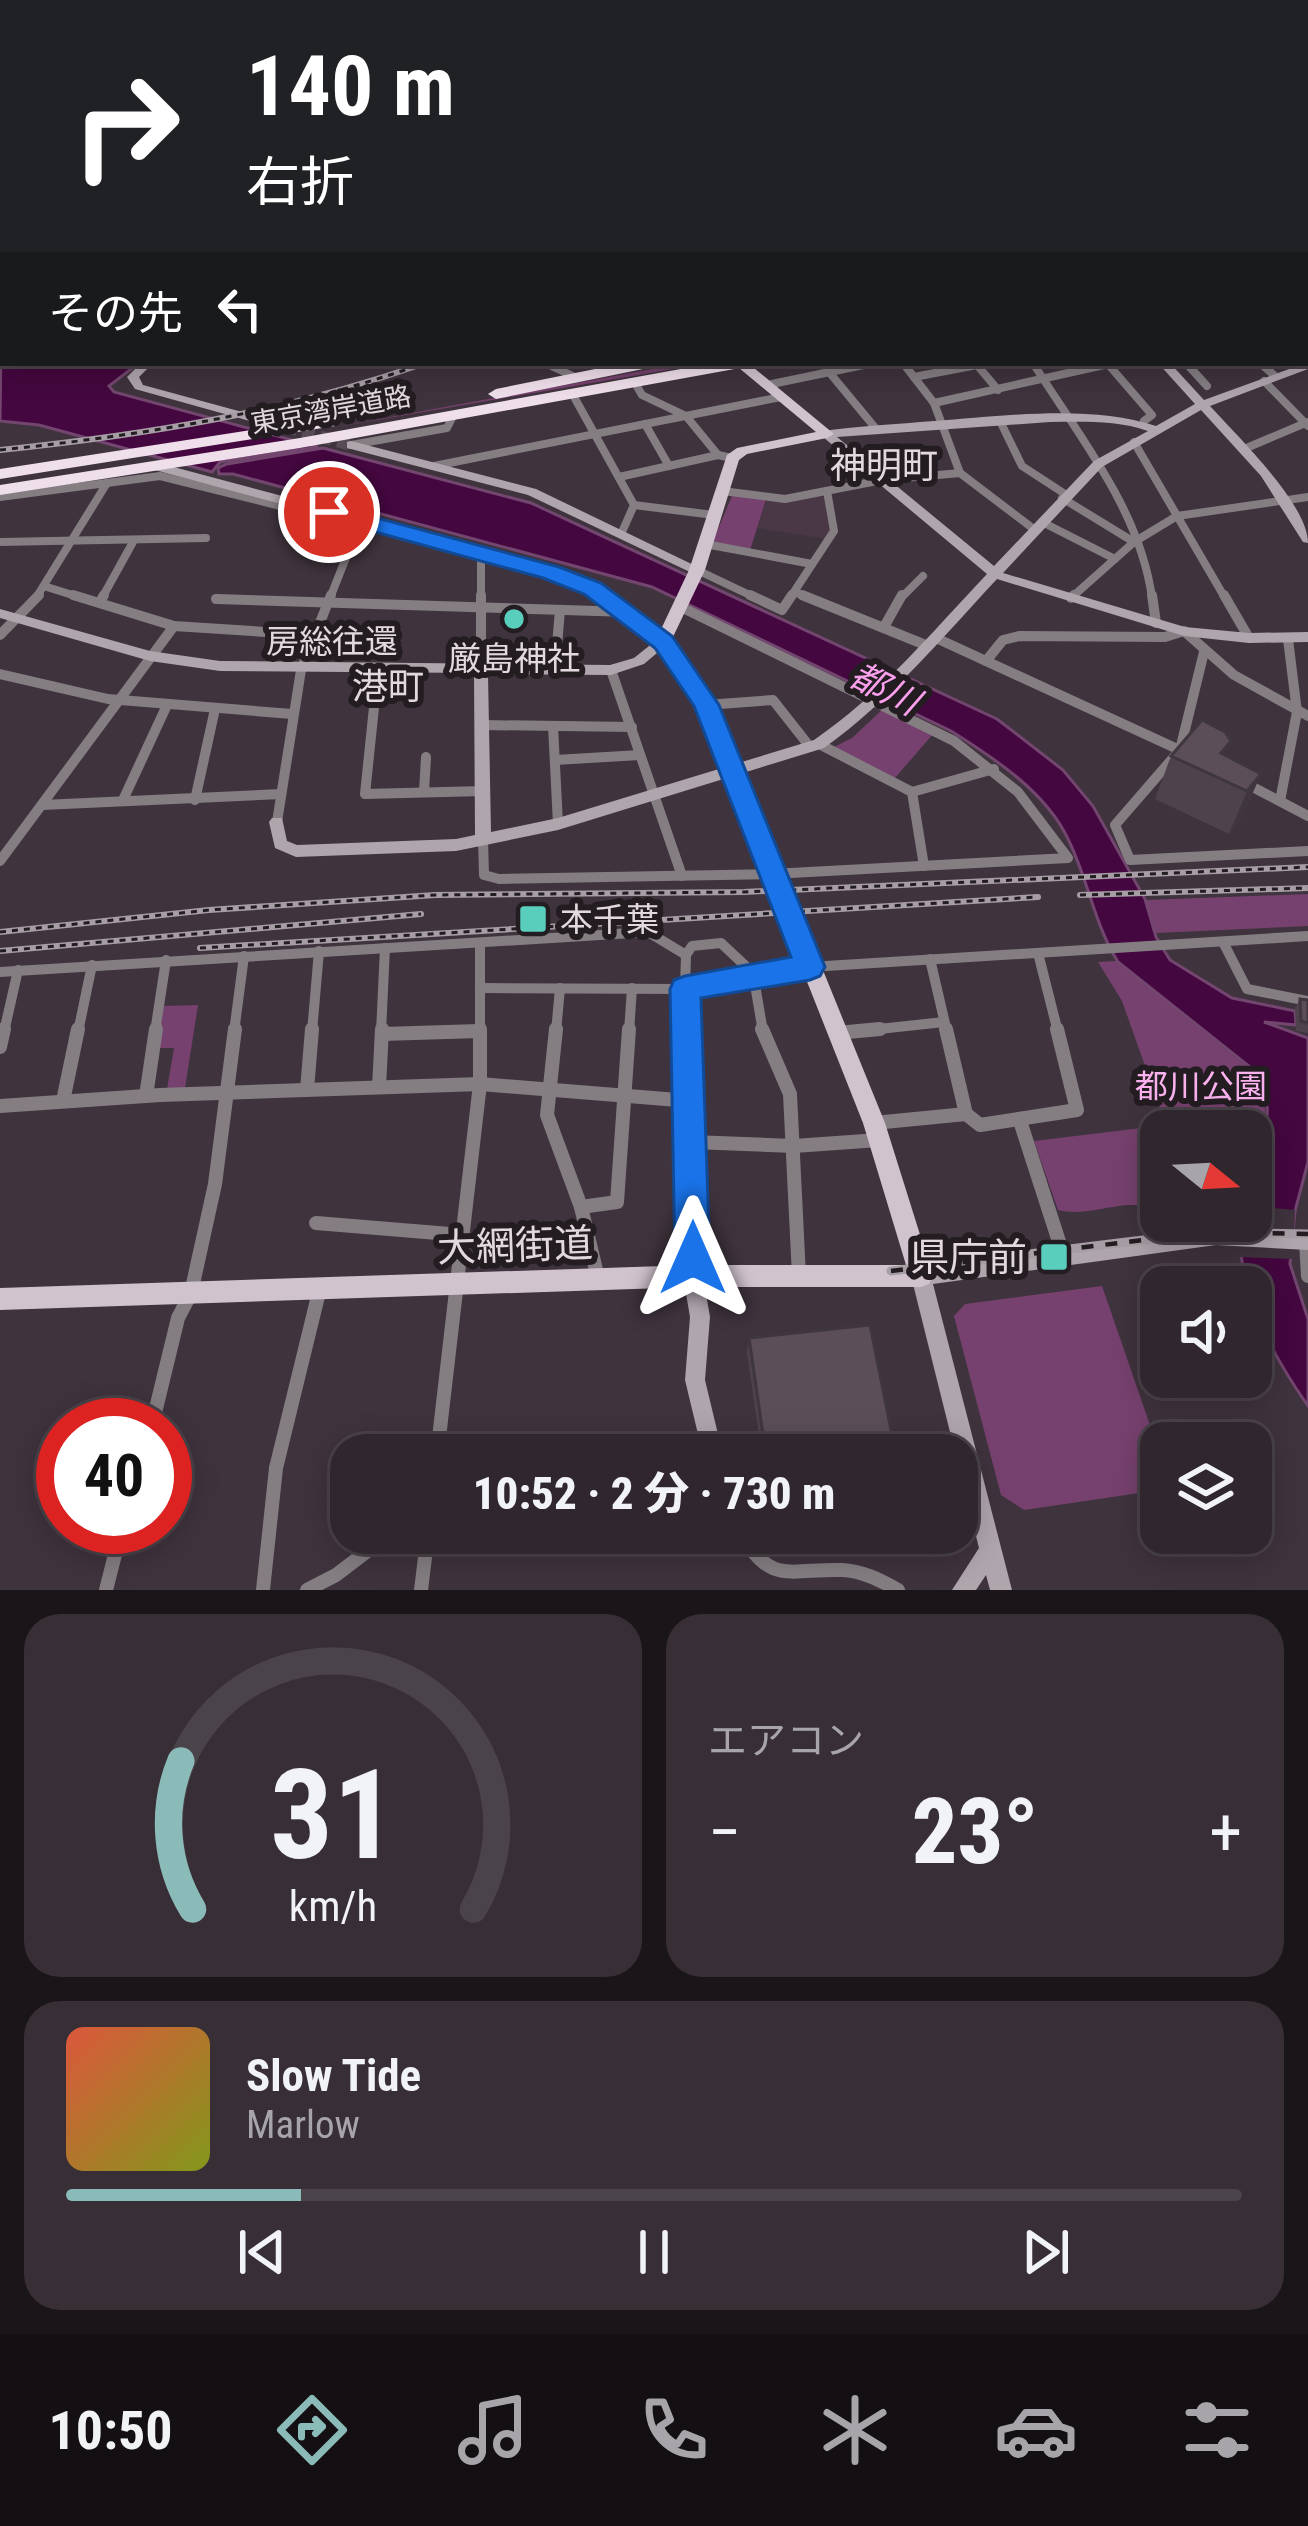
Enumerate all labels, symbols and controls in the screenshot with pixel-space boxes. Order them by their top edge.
text: 140 m [246,37,455,136]
icon: right [48,48,204,204]
text: 右折 [246,151,354,214]
icon: left [207,276,273,342]
text: その先 [48,287,183,340]
street label: 東京湾岸道路 [248,380,414,440]
district label: 神明町 [830,445,938,487]
pin [278,461,380,563]
icon: arrive [296,479,362,545]
marker: 厳島神社 [501,606,527,632]
street label: 房総往還 [266,622,398,661]
place label: 厳島神社 [448,639,580,678]
water label: 都川 [843,654,930,726]
district label: 港町 [352,666,424,708]
place label: 本千葉 [560,900,659,939]
marker: 本千葉 [517,903,549,935]
park label: 都川公園 [1135,1067,1267,1106]
north arrow [1140,1110,1272,1242]
map controls [1140,1110,1272,1554]
position arrow [630,1195,756,1321]
street label: 大網街道 [436,1220,594,1272]
place label: 県庁前 [910,1235,1027,1281]
marker: 県庁前 [1038,1241,1070,1273]
button: sound [1140,1266,1272,1398]
speed limit sign: 40 [36,1398,192,1554]
button: layers [1140,1422,1272,1554]
text: 10:52 · 2 分 · 730 m [473,1467,835,1520]
text: エアコン [708,1718,864,1764]
text: 31 [270,1742,396,1888]
text: 23° [912,1780,1039,1885]
text: − [708,1794,741,1871]
text: + [1209,1794,1242,1871]
text: km/h [289,1880,377,1930]
text: Slow Tide [246,2049,421,2102]
text: Marlow [246,2102,360,2148]
icon: previous [229,2219,295,2285]
icon: pause [621,2219,687,2285]
icon: next [1013,2219,1079,2285]
icon: directions [270,2388,354,2472]
icon: music [451,2388,535,2472]
icon: phone [632,2388,716,2472]
icon: climate [813,2388,897,2472]
icon: car [994,2388,1078,2472]
icon: filters [1175,2388,1259,2472]
text: 10:50 [49,2399,173,2462]

